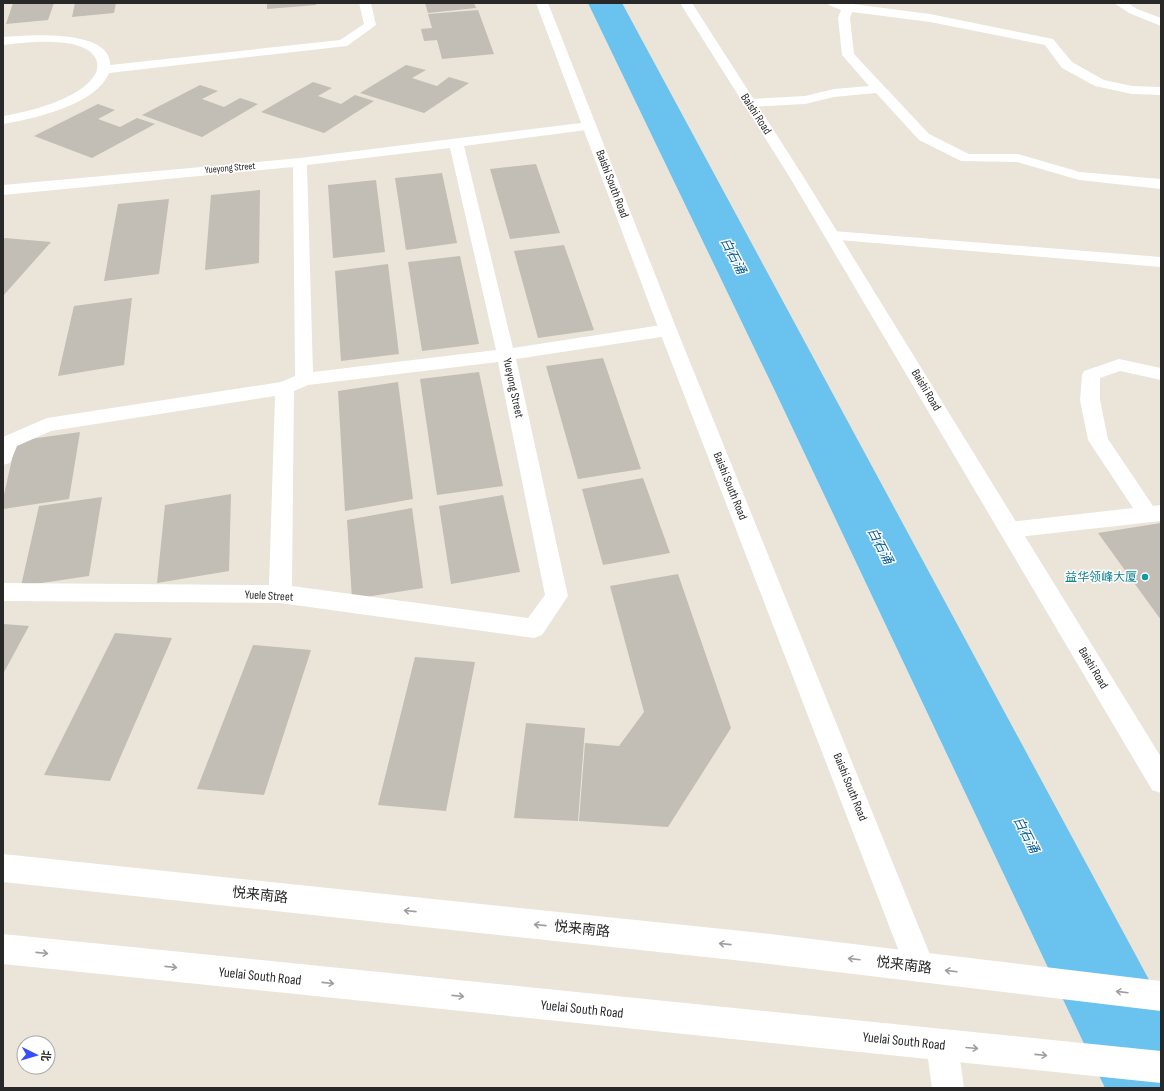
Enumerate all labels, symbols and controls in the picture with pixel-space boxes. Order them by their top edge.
street label: Baishi Road [737,91,775,137]
street label: Baishi South Road [592,148,632,220]
street label: Yueyong Street [204,160,256,176]
water label: 白石涌 [717,235,750,279]
street label: Yueyong Street [499,357,527,420]
street label: Baishi Road [908,367,944,413]
street label: Baishi South Road [710,450,750,522]
water label: 白石涌 [864,525,897,569]
place label: 益华领峰大厦 [1065,570,1137,585]
marker: 益华领峰大厦 [1140,572,1150,582]
street label: Yuele Street [244,587,294,605]
street label: Baishi Road [1075,645,1111,691]
street label: Baishi South Road [830,751,870,823]
water label: 白石涌 [1010,814,1043,858]
street label: 悦来南路 [231,884,289,906]
one-way arrow [404,907,417,915]
street label: 悦来南路 [553,918,611,940]
one-way arrow [534,921,547,928]
one-way arrow [719,941,732,948]
one-way arrow [35,950,48,957]
street label: 悦来南路 [875,953,933,977]
one-way arrow [848,955,861,963]
one-way arrow [164,963,177,970]
street label: Yuelai South Road [218,963,302,989]
one-way arrow [945,967,958,975]
one-way arrow [321,979,334,987]
one-way arrow [1116,988,1129,995]
one-way arrow [451,992,464,1000]
street label: Yuelai South Road [540,996,624,1022]
street label: Yuelai South Road [862,1028,946,1054]
north arrow [16,1035,56,1075]
one-way arrow [965,1044,978,1052]
text: 北 [39,1050,52,1062]
one-way arrow [1034,1051,1047,1059]

